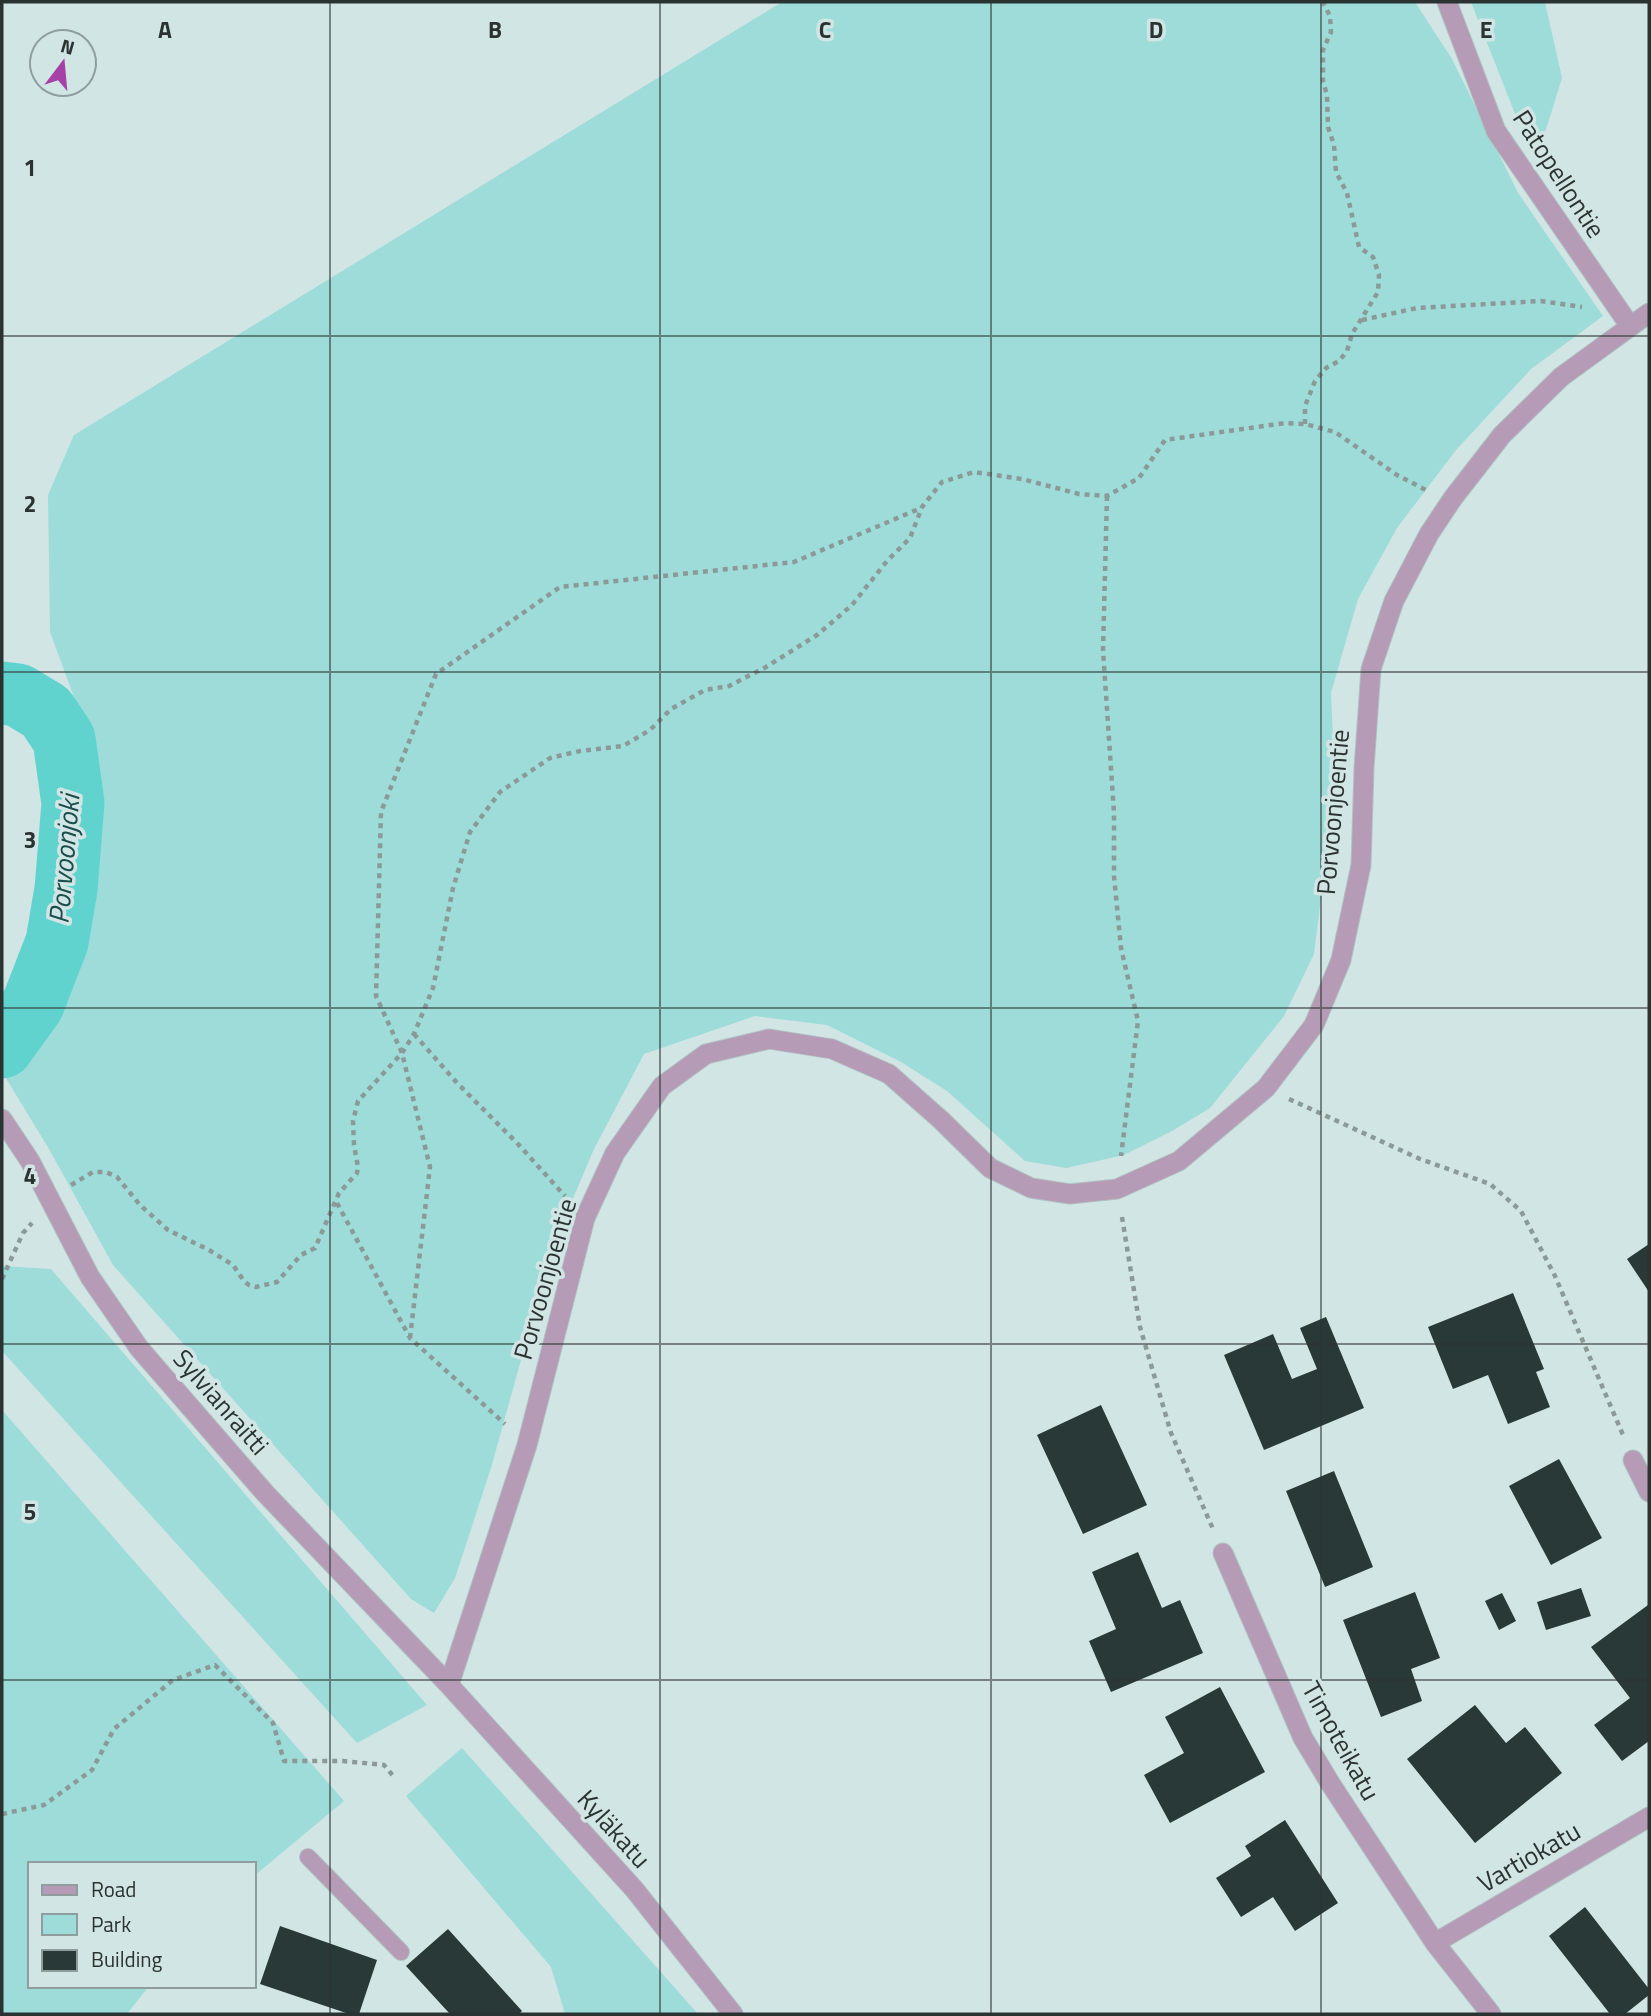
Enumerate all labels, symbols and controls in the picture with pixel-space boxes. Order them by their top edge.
text: A [158,12,172,47]
text: B [488,12,502,47]
text: C [819,12,831,47]
text: D [1149,12,1163,47]
text: E [1480,12,1492,47]
north arrow [28,28,98,98]
text: N [57,30,78,62]
street label: Patopellontie [1503,102,1615,245]
text: 1 [24,150,36,185]
text: 2 [24,486,36,521]
street label: Porvoonjoentie [1306,728,1359,896]
water label: Porvoonjoki [36,789,91,925]
text: 3 [24,822,36,857]
text: 4 [24,1158,36,1193]
street label: Porvoonjoentie [503,1194,586,1364]
street label: Sylvianraitti [164,1340,278,1463]
text: 5 [24,1494,36,1529]
street label: Timoteikatu [1293,1674,1390,1808]
street label: Kyläkatu [568,1781,660,1877]
street label: Vartiokatu [1470,1811,1588,1902]
legend [28,1862,256,1988]
text: Road [91,1873,136,1905]
text: Park [91,1908,131,1940]
text: Building [91,1943,163,1975]

